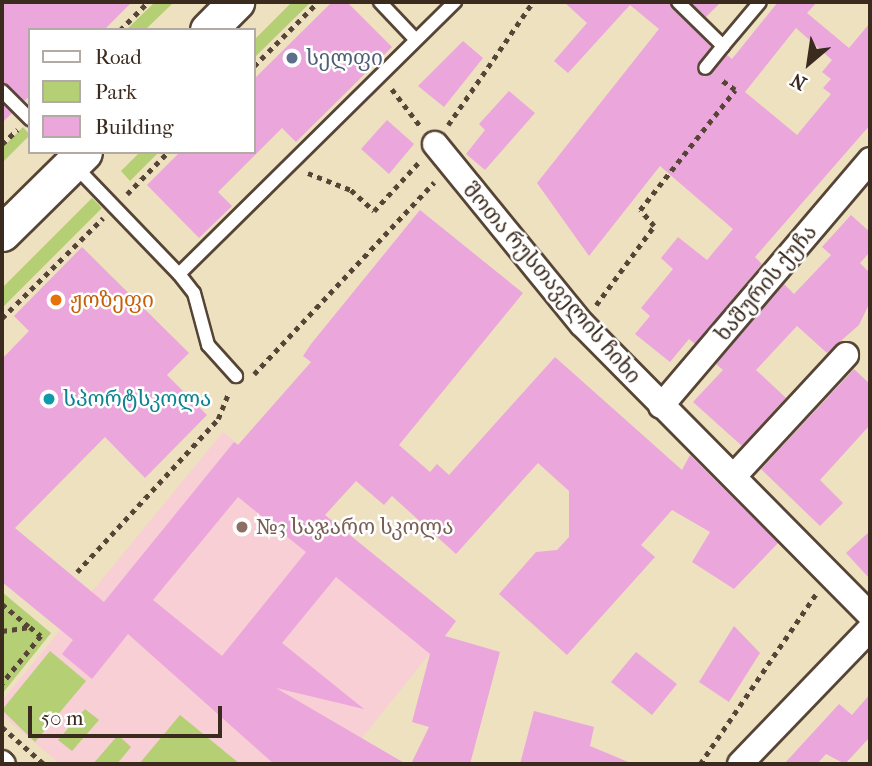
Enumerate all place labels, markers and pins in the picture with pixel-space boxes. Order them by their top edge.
place label: სელფი [306,45,383,71]
marker: სელფი [284,50,300,66]
place label: ჟოზეფი [70,287,154,313]
marker: ჟოზეფი [48,292,64,308]
place label: სპორტსკოლა [63,386,211,412]
marker: სპორტსკოლა [41,391,57,407]
place label: №3 საჯარო სკოლა [256,514,453,540]
marker: №3 საჯარო სკოლა [234,519,250,535]

